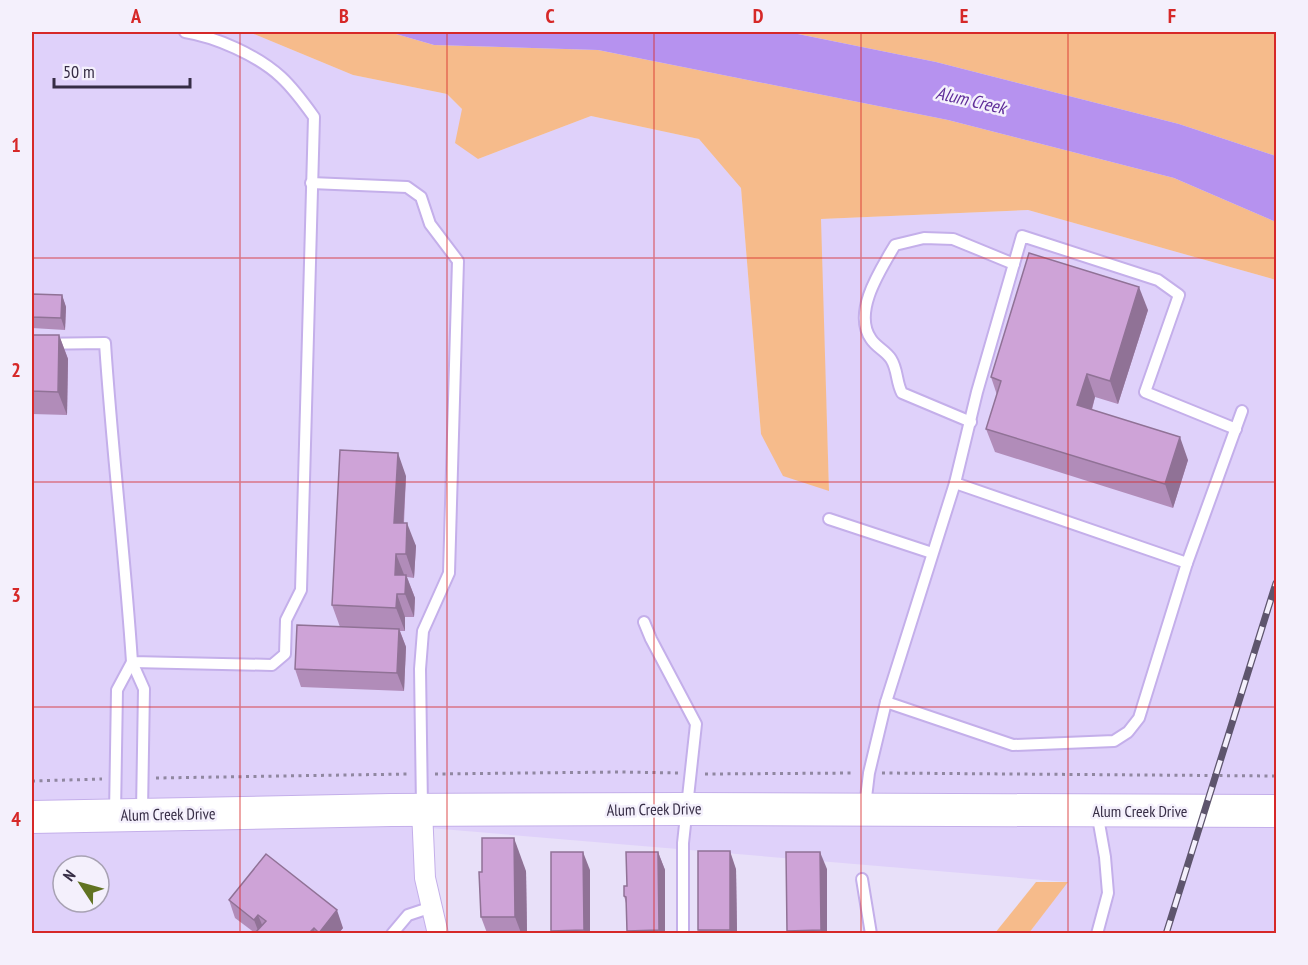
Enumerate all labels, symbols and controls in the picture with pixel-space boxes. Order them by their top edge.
text: A [130,3,142,29]
text: B [339,3,349,29]
text: C [545,3,555,29]
text: D [753,3,764,29]
text: E [960,3,968,29]
text: F [1168,3,1176,29]
scale bar [54,51,190,89]
text: 50 m [63,60,95,83]
water label: Alum Creek [934,81,1010,120]
text: 1 [11,132,21,158]
text: 2 [11,357,21,383]
text: 3 [11,582,21,608]
street label: Alum Creek Drive [606,798,702,820]
street label: Alum Creek Drive [1093,801,1187,821]
street label: Alum Creek Drive [120,803,216,825]
text: 4 [11,806,21,832]
north arrow [51,854,111,914]
text: N [58,866,79,885]

